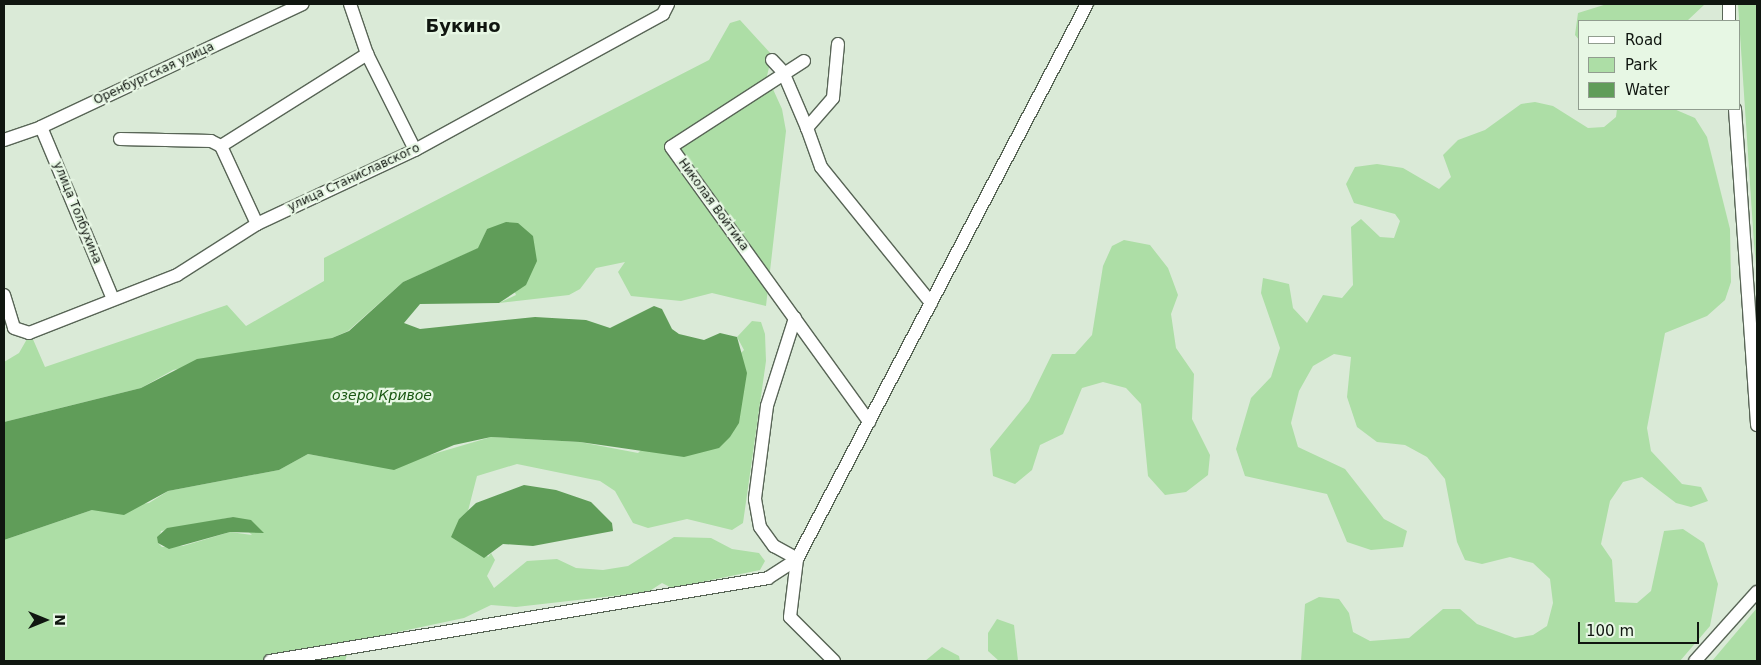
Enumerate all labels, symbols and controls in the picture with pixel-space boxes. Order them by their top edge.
district label: Букино [425,15,501,37]
legend [1578,20,1741,110]
text: Road [1625,31,1663,49]
street label: Оренбургская улица [92,40,216,108]
text: Park [1625,56,1657,74]
text: Water [1625,81,1669,99]
street label: улица Станиславского [286,141,422,215]
street label: Николая Войтика [675,156,751,254]
street label: улица Толбухина [50,160,104,266]
water label: озеро Кривое [332,387,432,403]
north arrow [20,595,70,645]
scale bar [1581,612,1702,644]
text: N [52,614,68,626]
text: 100 m [1586,622,1634,640]

